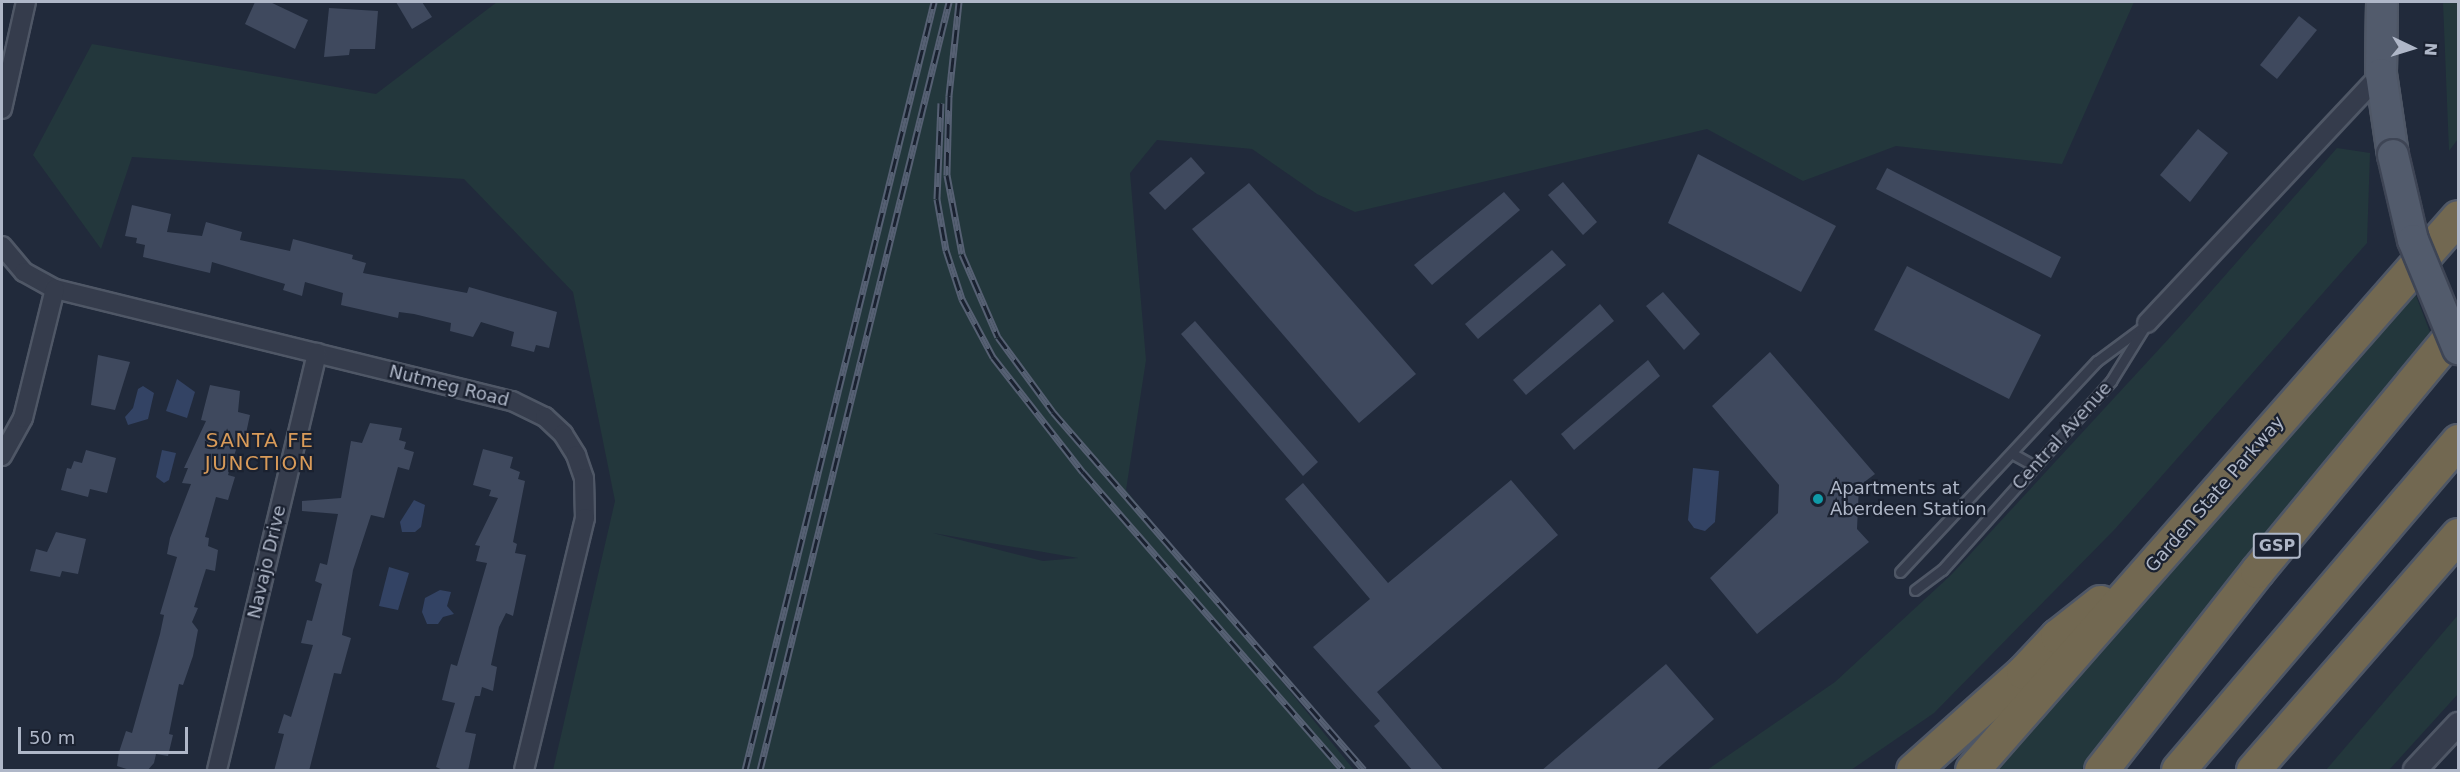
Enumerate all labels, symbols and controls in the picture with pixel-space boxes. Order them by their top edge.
north arrow [2382,18,2442,78]
text: N [2421,42,2440,57]
street label: Nutmeg Road [387,361,511,411]
street label: Central Avenue [2008,377,2116,495]
street label: Garden State Parkway [2141,411,2289,577]
district label: SANTA FE JUNCTION [205,428,315,475]
place label: Apartments at Aberdeen Station [1830,478,1987,520]
marker: Apartments at Aberdeen Station [1811,492,1825,506]
street label: Navajo Drive [243,503,291,621]
road number: GSP [2252,533,2302,559]
scale bar [21,715,190,753]
text: 50 m [29,727,75,748]

